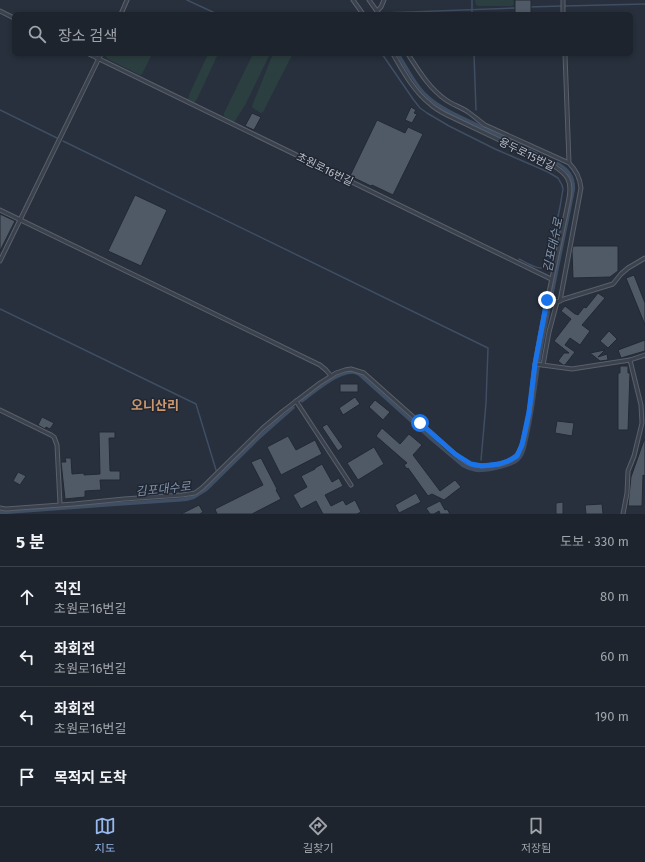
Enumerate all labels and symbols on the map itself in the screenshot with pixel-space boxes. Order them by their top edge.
street label: 용두로15번길 [497,135,557,174]
street label: 초원로16번길 [294,150,355,189]
water label: 김포대수로 [540,216,566,273]
route end [538,291,556,309]
district label: 오니산리 [131,398,179,413]
route start [411,414,429,432]
water label: 김포대수로 [135,479,192,499]

